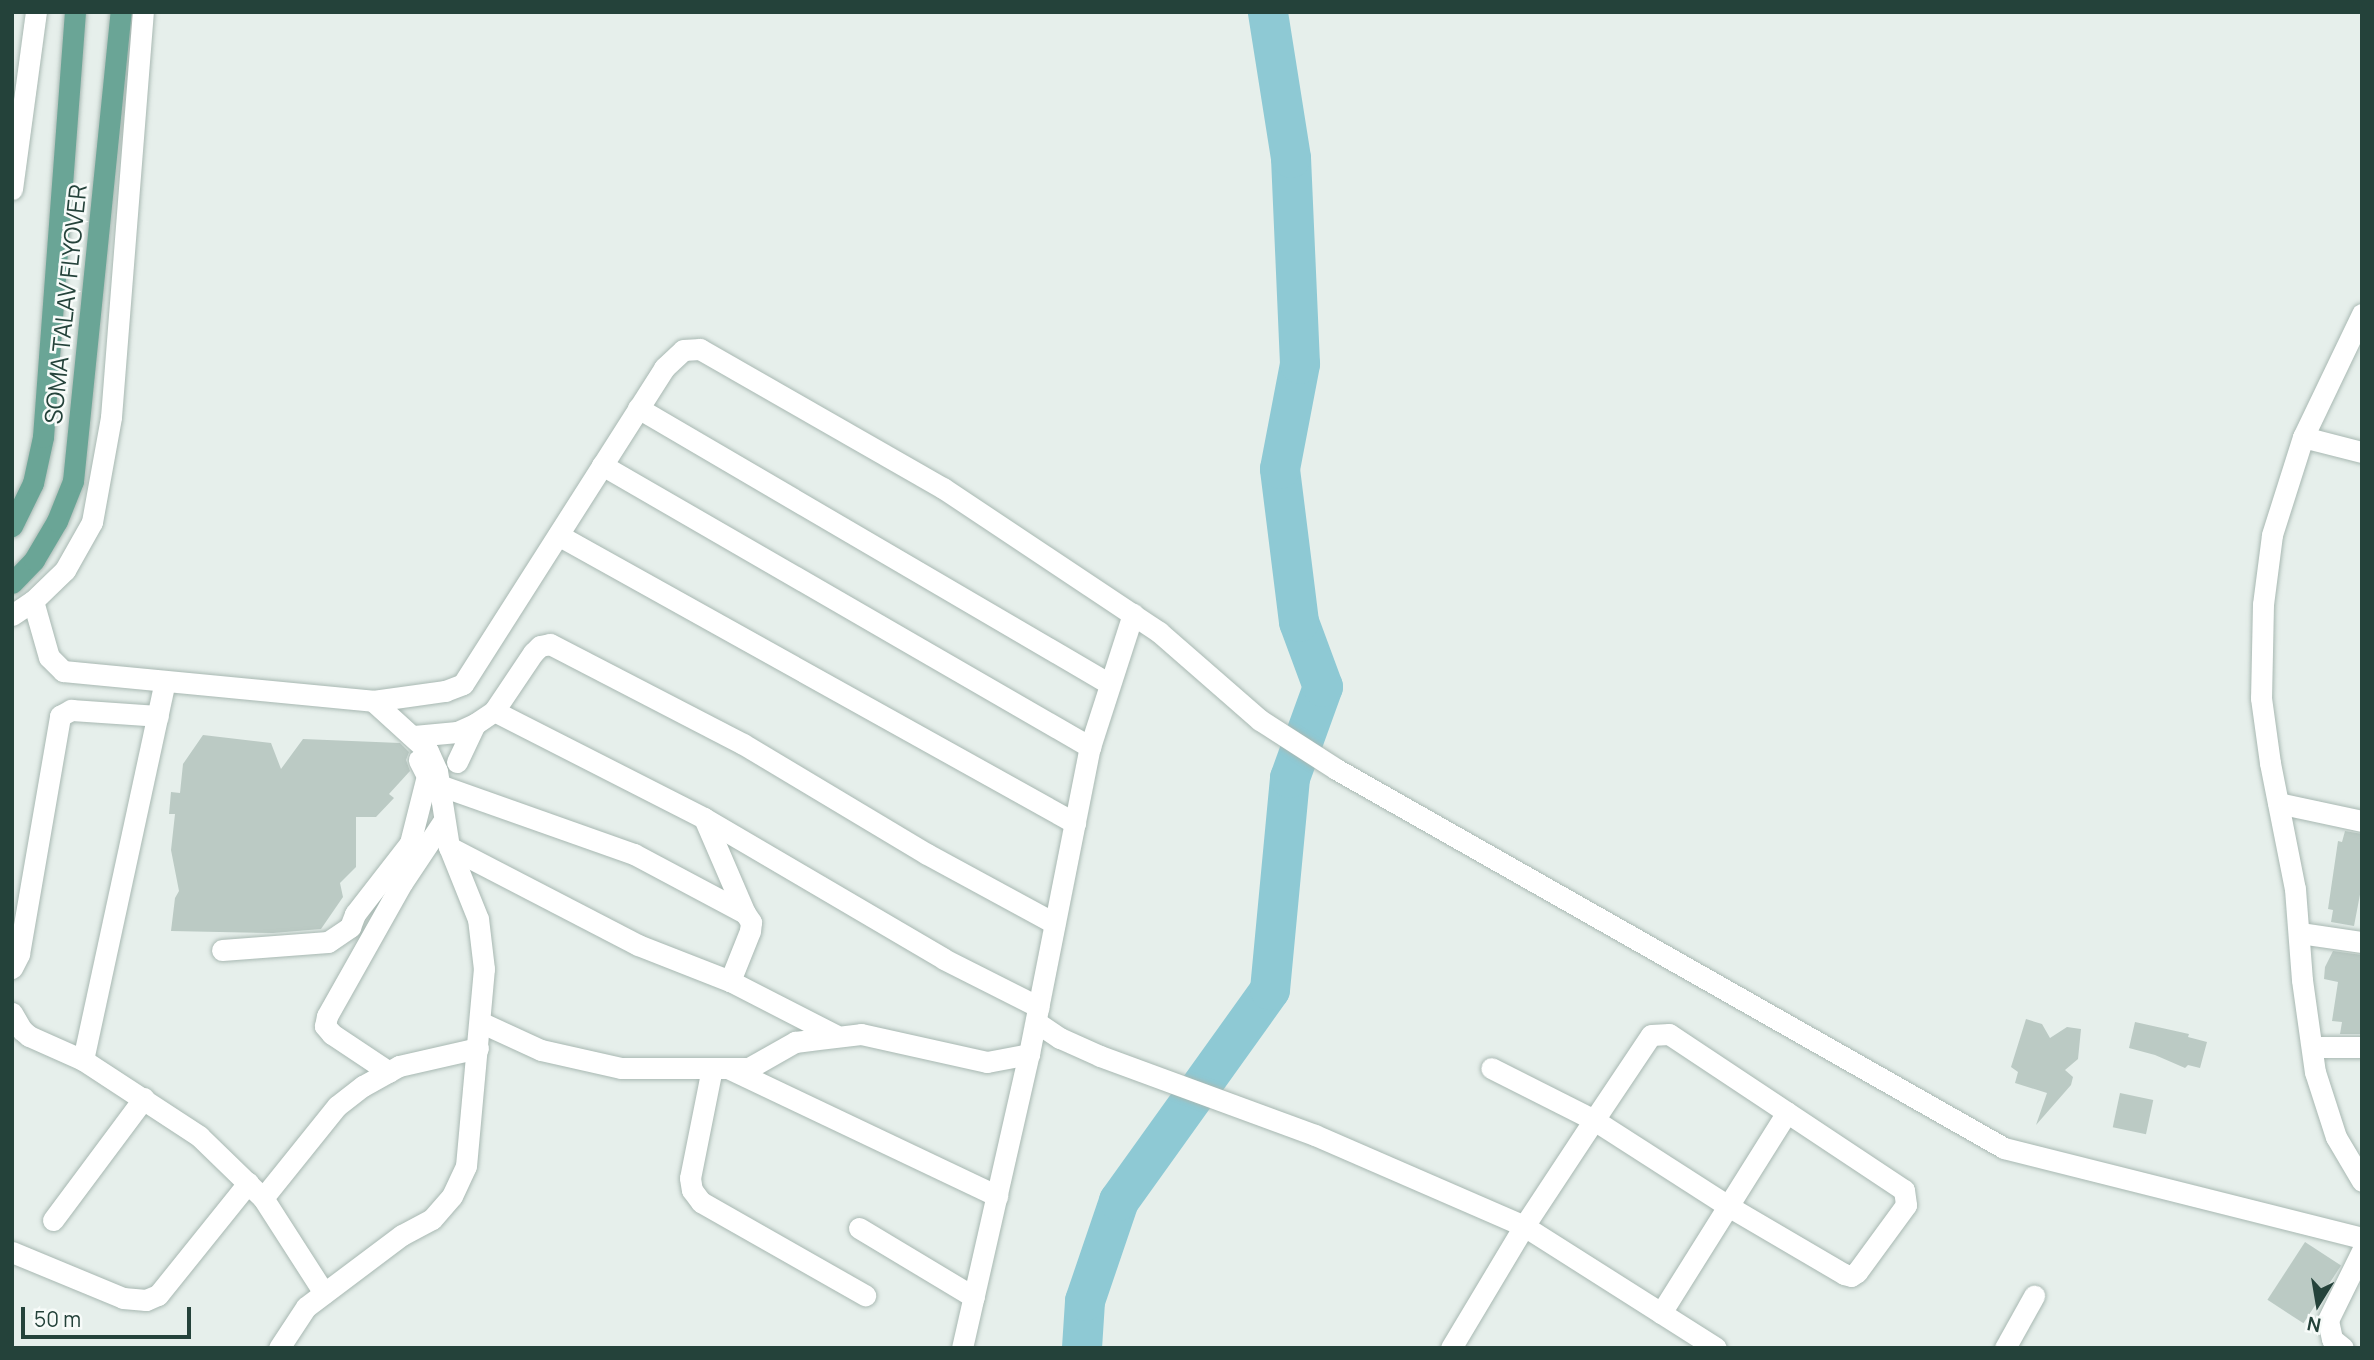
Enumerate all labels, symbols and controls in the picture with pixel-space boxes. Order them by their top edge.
street label: SOMA TALAV FLYOVER [38,183,92,425]
north arrow [2283,1269,2353,1339]
scale bar [24,1294,194,1338]
text: 50 m [34,1305,81,1333]
text: N [2305,1311,2323,1339]

